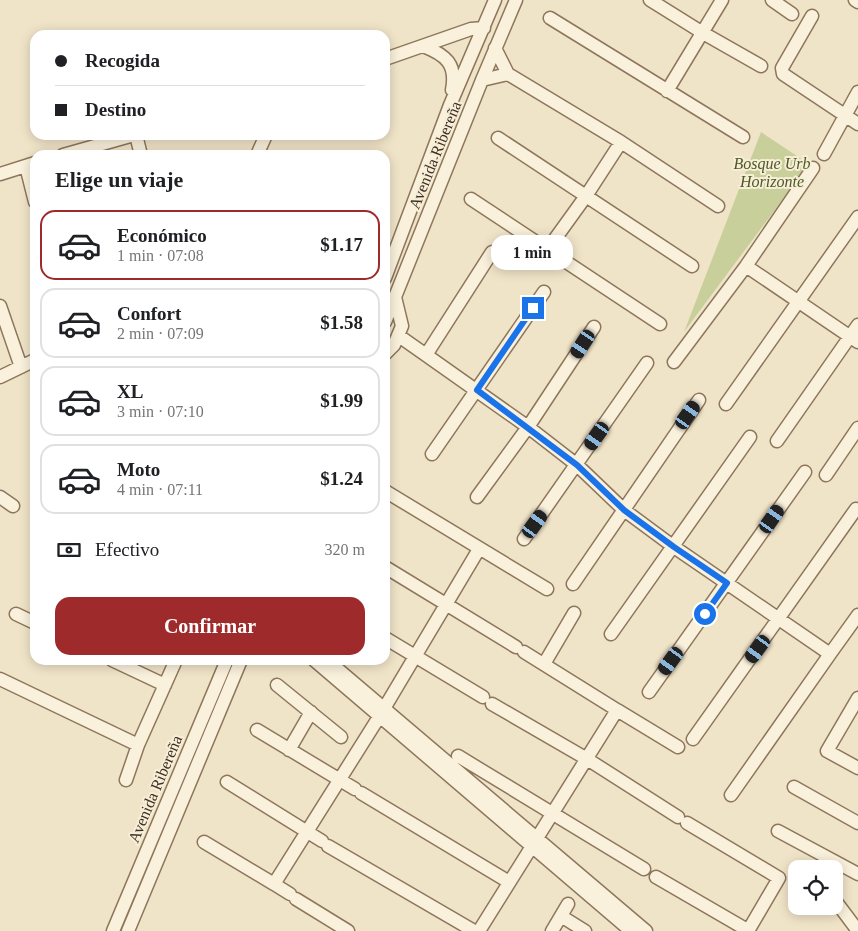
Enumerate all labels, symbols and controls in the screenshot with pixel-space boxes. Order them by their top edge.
text: Recogida [85,50,160,71]
text: Destino [85,99,146,120]
street label: Avenida Ribereña [406,99,464,211]
park label: Bosque Urb Horizonte [734,155,810,190]
text: Elige un viaje [55,167,183,192]
icon: car [57,223,102,268]
text: Económico [117,225,207,246]
text: $1.17 [320,234,363,255]
callout: 1 min [492,236,574,270]
text: 1 min [513,244,551,261]
text: 1 min · 07:08 [117,247,204,264]
route end [522,297,544,319]
icon: car [57,301,102,346]
text: Confort [117,303,181,324]
text: $1.58 [320,312,363,333]
text: 2 min · 07:09 [117,325,204,342]
car [568,327,597,361]
icon: car [57,379,102,424]
text: XL [117,381,143,402]
text: $1.99 [320,390,363,411]
car [673,398,702,432]
text: 3 min · 07:10 [117,403,204,420]
car [582,419,611,453]
icon: car [57,457,102,502]
text: Moto [117,459,160,480]
text: $1.24 [320,468,363,489]
text: 4 min · 07:11 [117,481,203,498]
car [757,502,786,536]
car [520,507,549,541]
icon: cash [55,536,83,564]
text: Efectivo [95,539,159,560]
text: 320 m [325,541,365,558]
button: Confirmar [55,597,365,655]
route start [694,603,716,625]
car [743,632,772,666]
car [656,644,685,678]
street label: Avenida Ribereña [125,733,185,845]
map controls [788,860,843,915]
button: locate [788,860,843,915]

